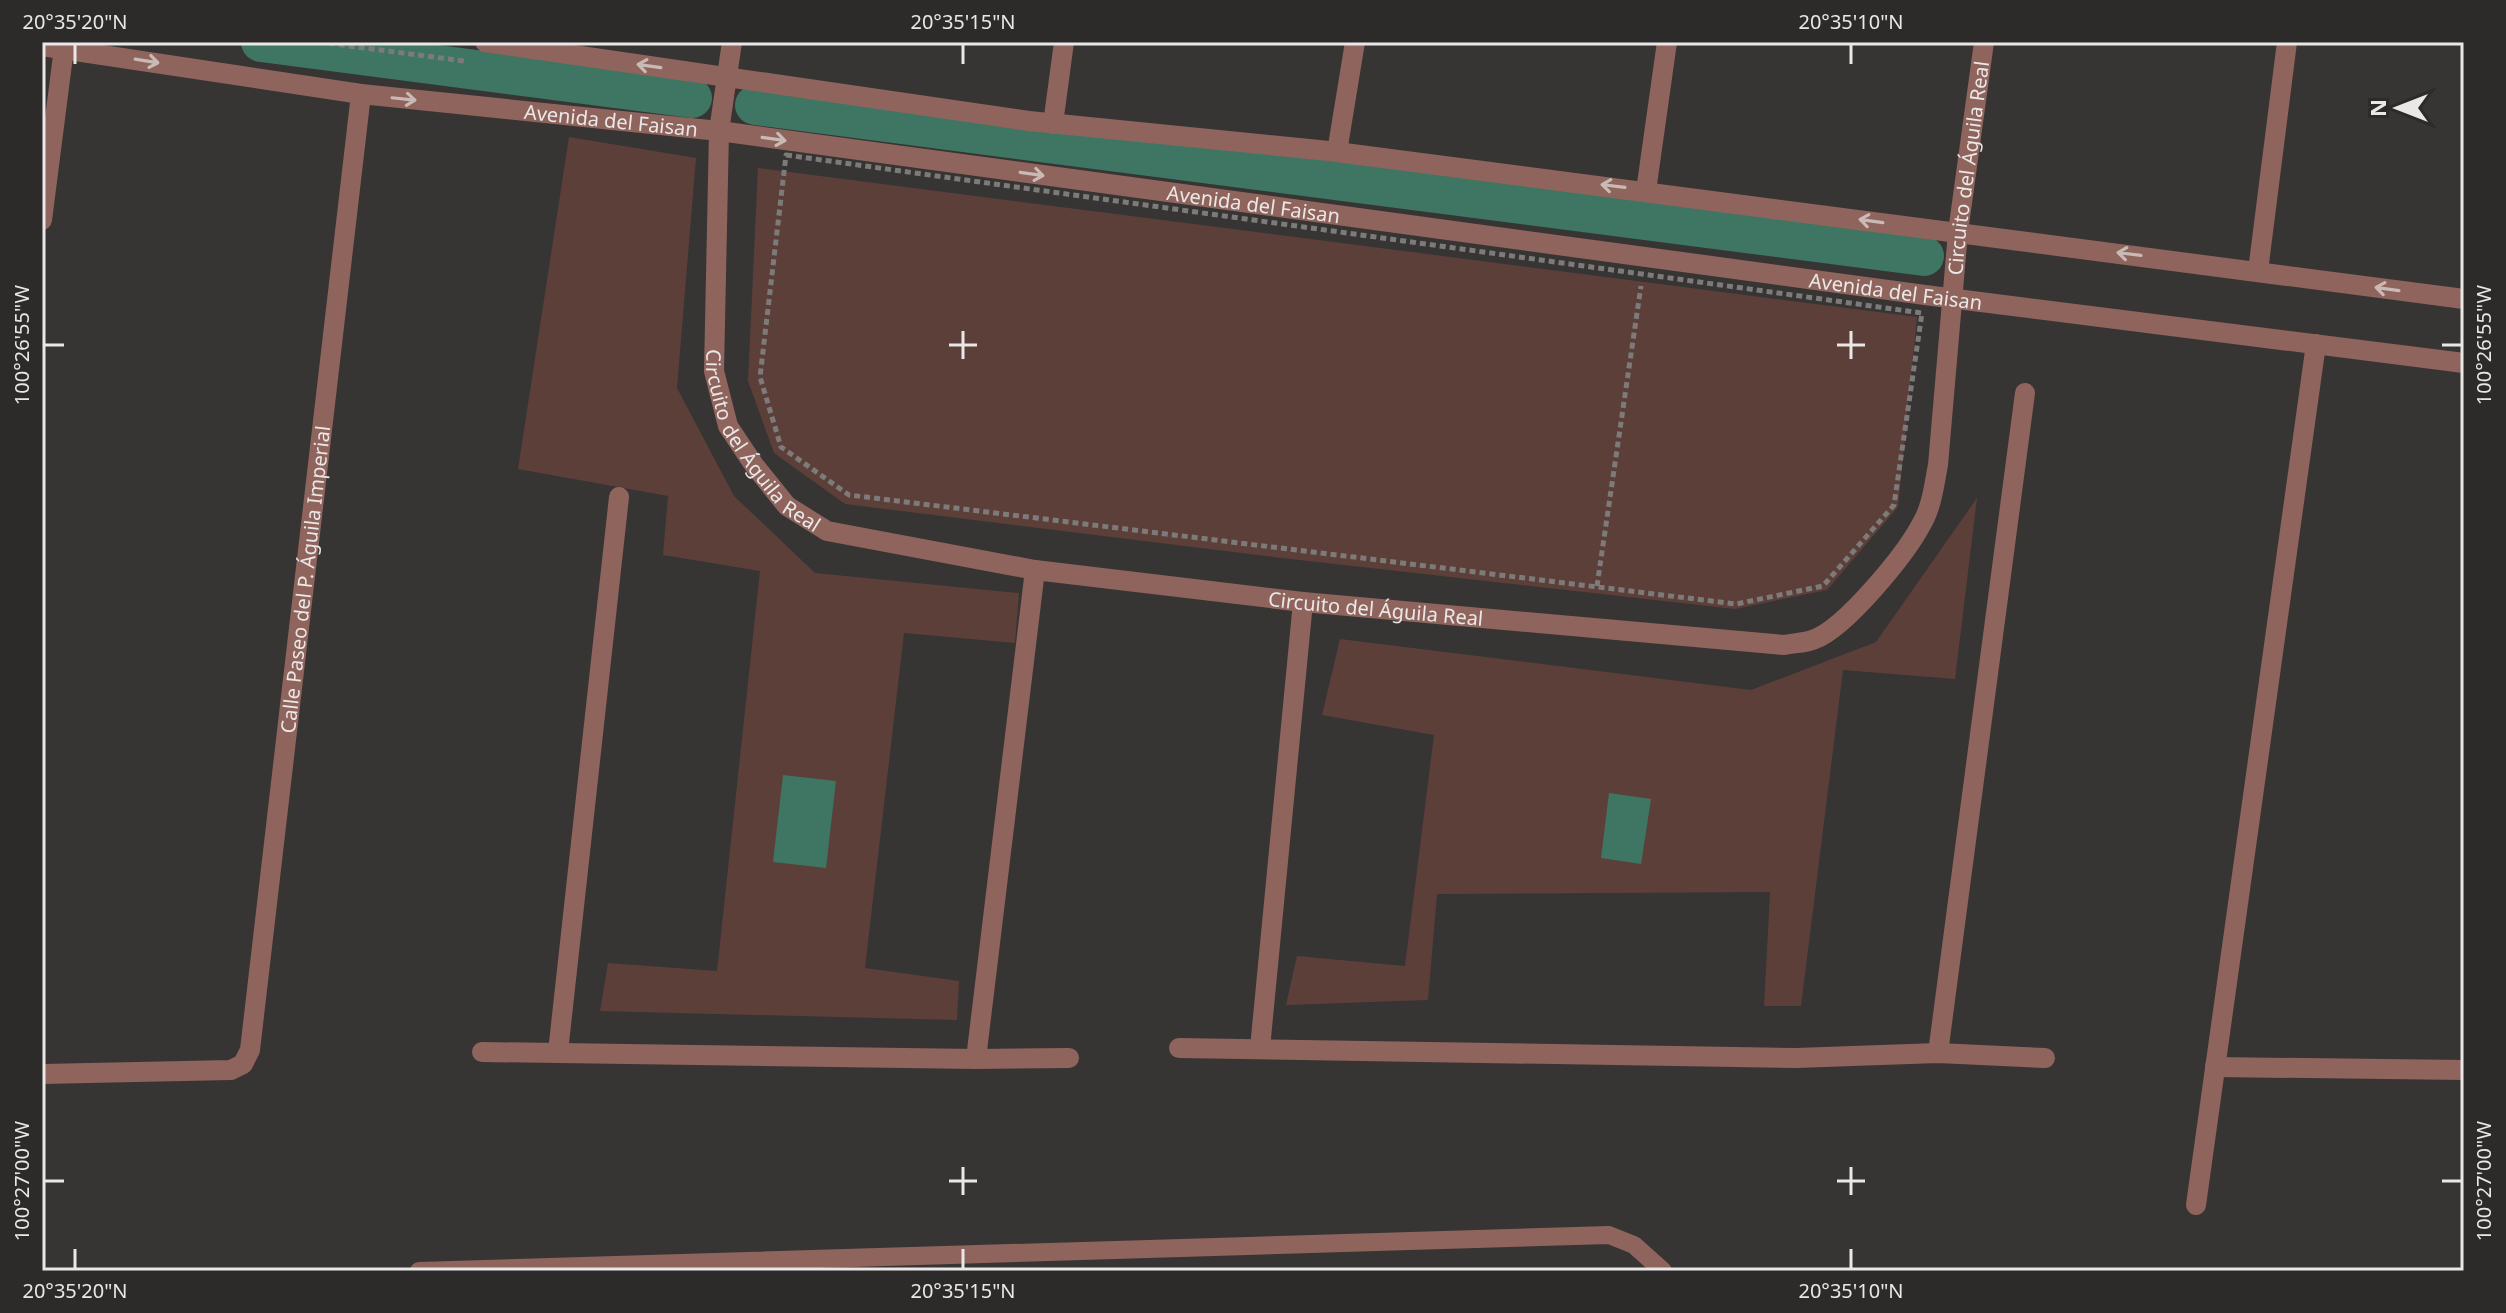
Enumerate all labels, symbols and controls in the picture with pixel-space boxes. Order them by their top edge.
text: 20°35'20"N [22,8,128,35]
text: 20°35'15"N [910,8,1016,35]
text: 20°35'10"N [1798,8,1904,35]
one-way arrow [134,54,159,69]
one-way arrow [637,58,662,73]
street label: Circuito del Águila Real [1941,59,1995,276]
north arrow [2358,68,2438,148]
one-way arrow [390,91,417,106]
street label: Avenida del Faisan [523,97,699,142]
text: N [2362,99,2392,117]
one-way arrow [761,132,786,147]
one-way arrow [1018,167,1044,182]
street label: Avenida del Faisan [1165,179,1342,229]
one-way arrow [1601,179,1627,194]
one-way arrow [1859,213,1884,228]
one-way arrow [2116,247,2143,262]
street label: Avenida del Faisan [1807,266,1984,316]
one-way arrow [2374,281,2401,296]
text: 100°26'55"W [8,284,35,405]
text: 100°26'55"W [2470,284,2497,405]
street label: Circuito del Águila Real [700,349,826,537]
street label: Calle Paseo del P. Águila Imperial [273,424,336,735]
street label: Circuito del Águila Real [1267,584,1484,632]
text: 100°27'00"W [8,1120,35,1241]
text: 100°27'00"W [2470,1120,2497,1241]
text: 20°35'20"N [22,1277,128,1304]
text: 20°35'15"N [910,1277,1016,1304]
text: 20°35'10"N [1798,1277,1904,1304]

